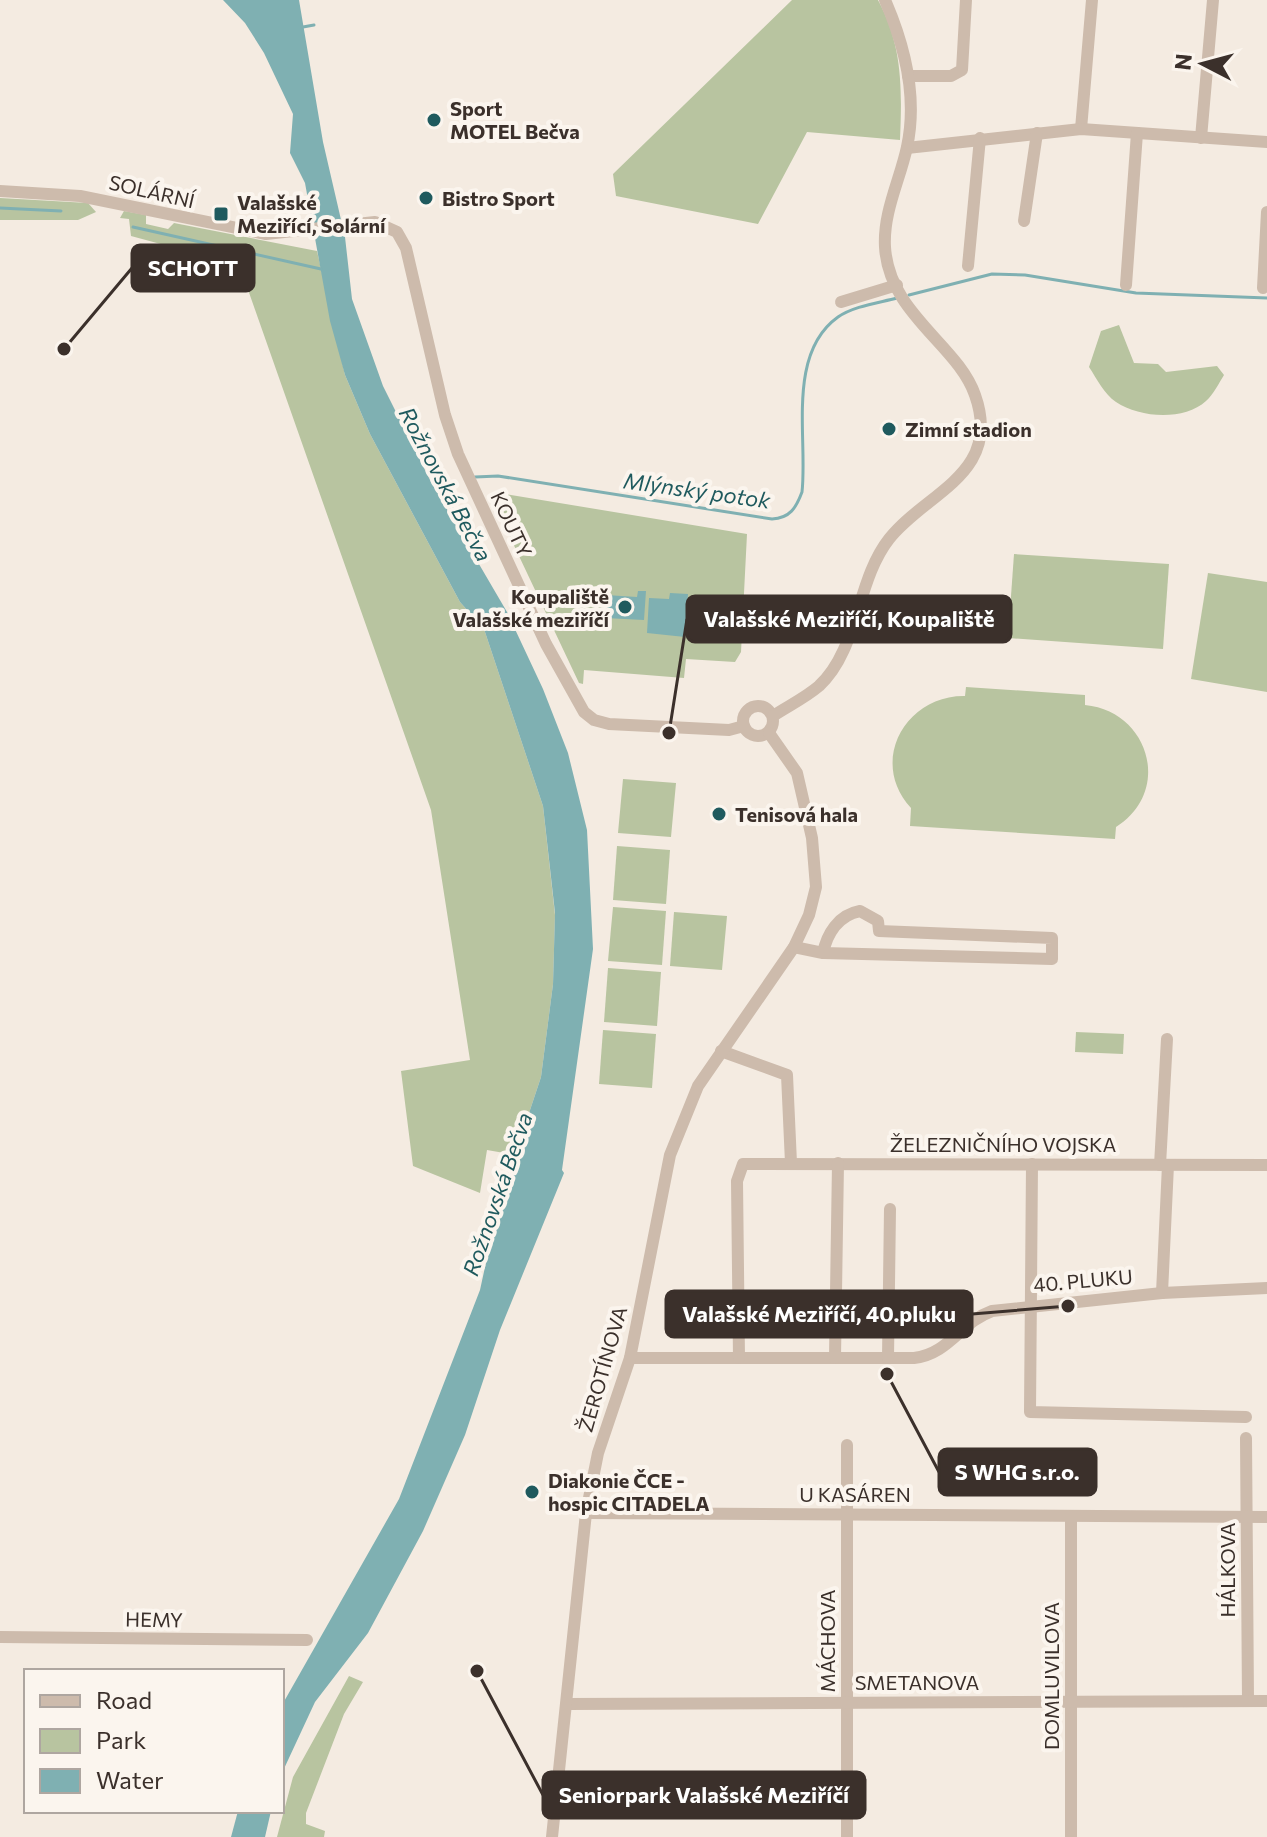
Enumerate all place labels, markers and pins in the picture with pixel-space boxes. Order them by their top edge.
place label: Sport MOTEL Bečva [450,96,580,143]
marker: Sport MOTEL Bečva [425,111,443,129]
place label: Bistro Sport [442,186,555,210]
marker: Bistro Sport [417,189,435,207]
place label: Valašské Meziřící, Solární [237,190,387,237]
marker: Valašské Meziřící, Solární [212,205,230,223]
callout: SCHOTT [132,245,254,291]
place label: Zimní stadion [905,417,1032,441]
marker: Zimní stadion [880,420,898,438]
place label: Koupaliště Valašské meziříčí [453,584,610,631]
callout: Valašské Meziříčí, Koupaliště [687,596,1011,642]
marker: Koupaliště Valašské meziříčí [616,598,634,616]
place label: Tenisová hala [735,802,858,826]
marker: Tenisová hala [710,805,728,823]
callout: Valašské Meziříčí, 40.pluku [666,1291,972,1337]
callout: S WHG s.r.o. [939,1449,1096,1495]
place label: Diakonie ČCE - hospic CITADELA [548,1468,710,1515]
marker: Diakonie ČCE - hospic CITADELA [523,1483,541,1501]
callout: Seniorpark Valašské Meziříčí [543,1772,865,1818]

